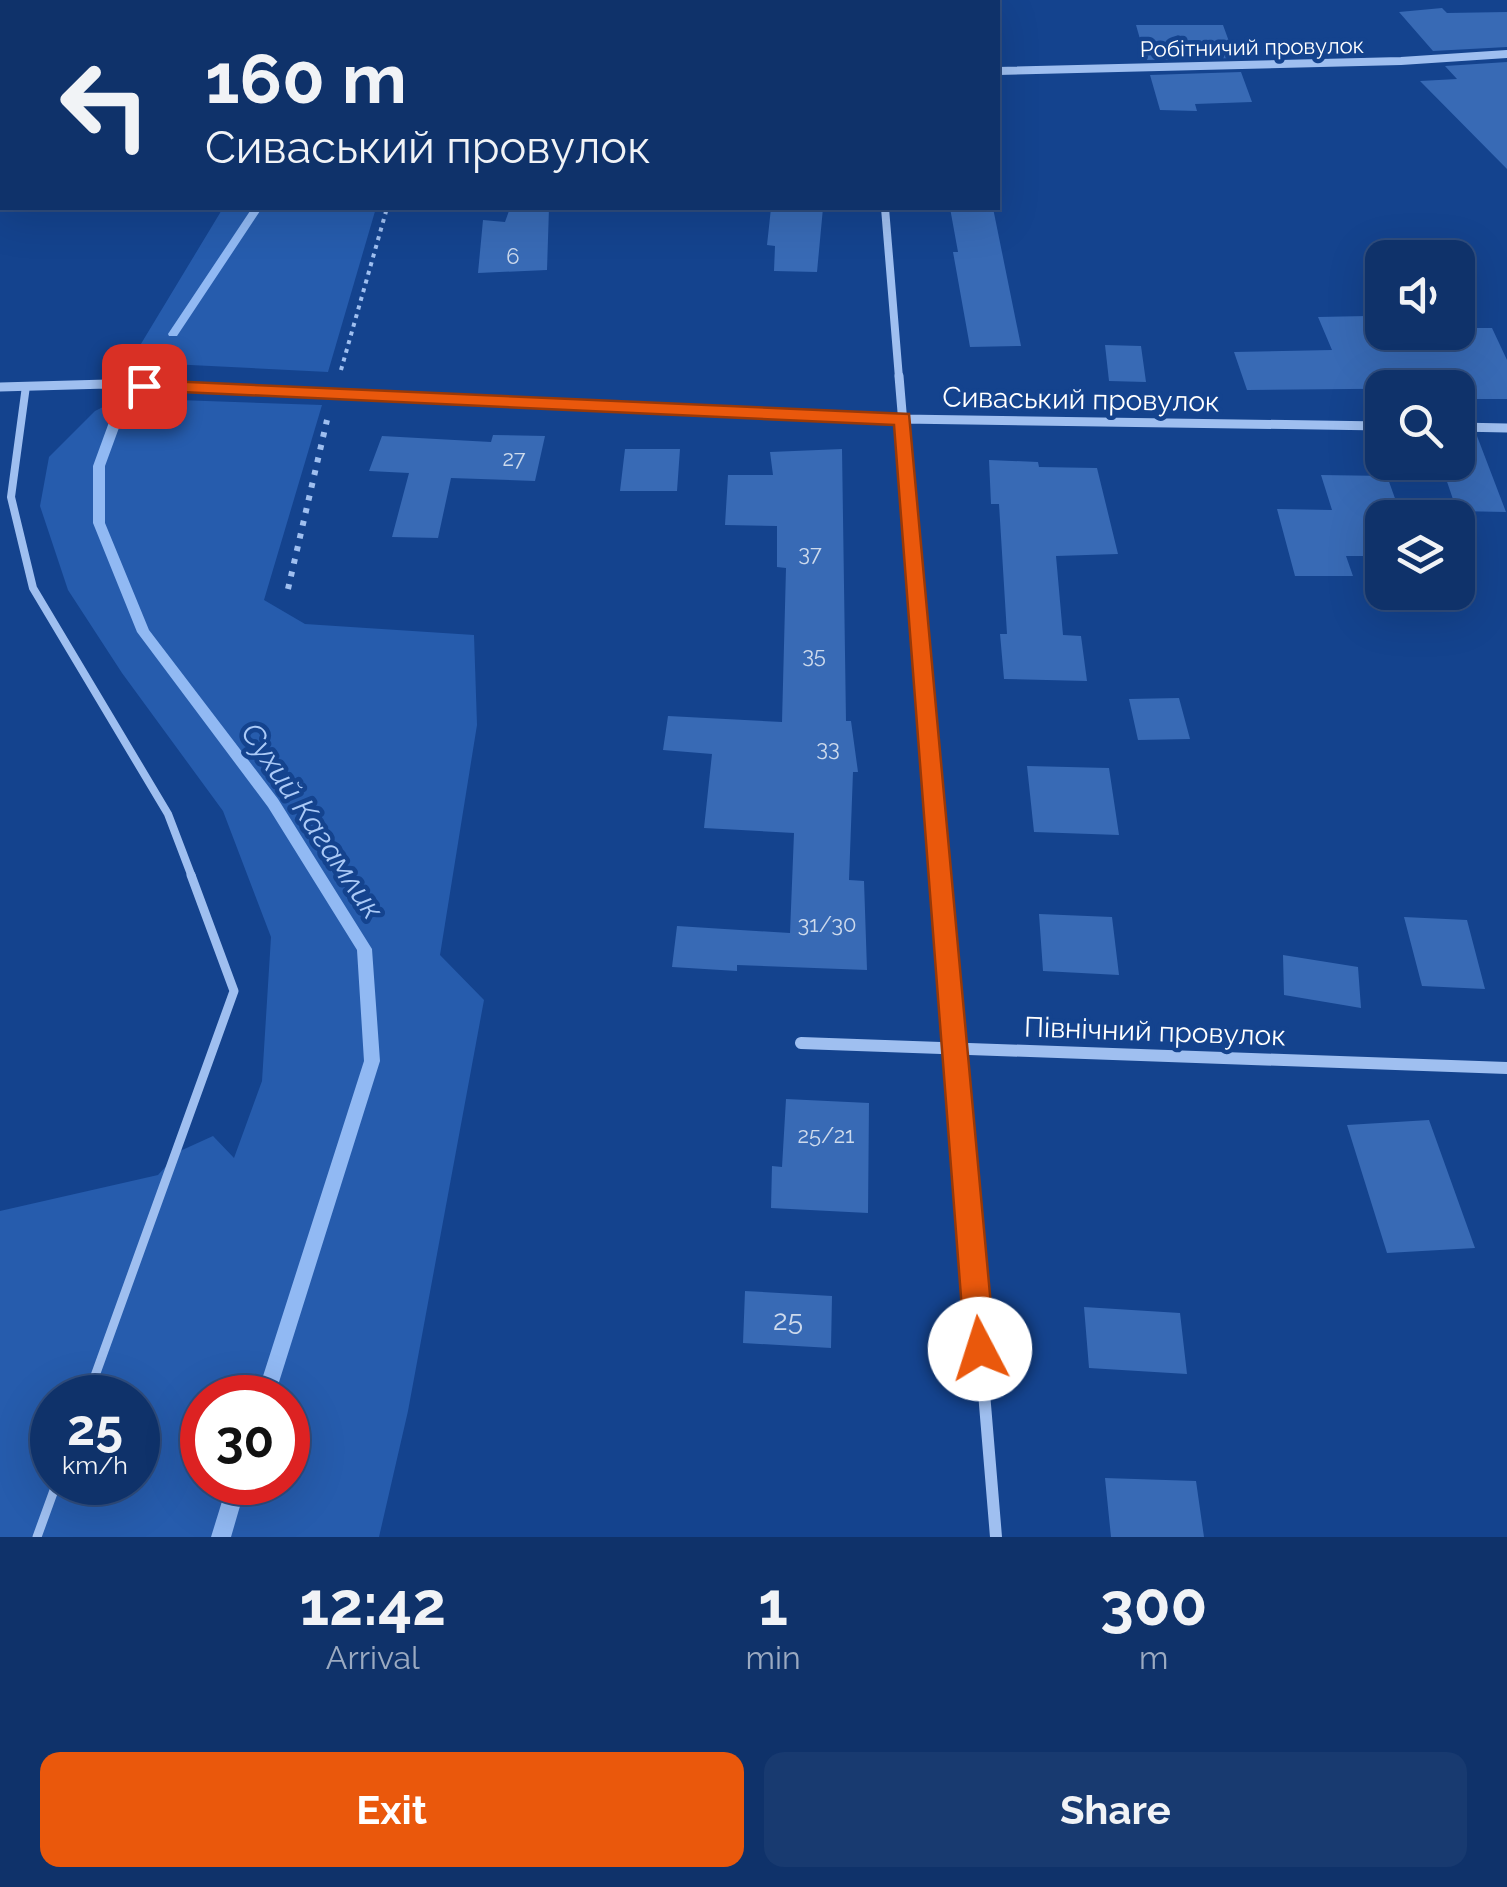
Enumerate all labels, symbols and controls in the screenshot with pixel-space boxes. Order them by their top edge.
street label: Робітничий провулок [1140,32,1364,62]
text: 160 m [205,37,407,119]
icon: left [40,40,170,170]
text: Сиваський провулок [205,121,651,174]
map controls [1365,240,1475,610]
button: sound [1365,240,1475,350]
house number: 6 [506,243,520,269]
pin [102,344,187,429]
icon: arrive [117,359,172,414]
button: search [1365,370,1475,480]
street label: Сиваський провулок [942,381,1220,418]
house number: 27 [502,445,526,471]
button: layers [1365,500,1475,610]
house number: 37 [798,540,822,566]
house number: 35 [802,642,826,668]
water label: Сухий Кагамлик [234,716,391,925]
house number: 33 [816,735,840,761]
house number: 31/30 [797,911,857,937]
street label: Північний провулок [1024,1010,1286,1053]
house number: 25/21 [797,1122,855,1148]
position arrow [928,1297,1032,1401]
house number: 25 [773,1304,803,1337]
speed limit sign: 30 [180,1375,310,1505]
text: 25 [67,1398,123,1457]
text: km/h [62,1450,128,1480]
text: 12:42 [300,1569,446,1639]
text: 1 [758,1569,788,1639]
text: 300 [1100,1569,1207,1639]
text: Arrival [326,1639,420,1676]
text: min [746,1639,801,1676]
text: m [1139,1639,1169,1676]
button: Exit [40,1752,744,1867]
button: Share [764,1752,1467,1867]

